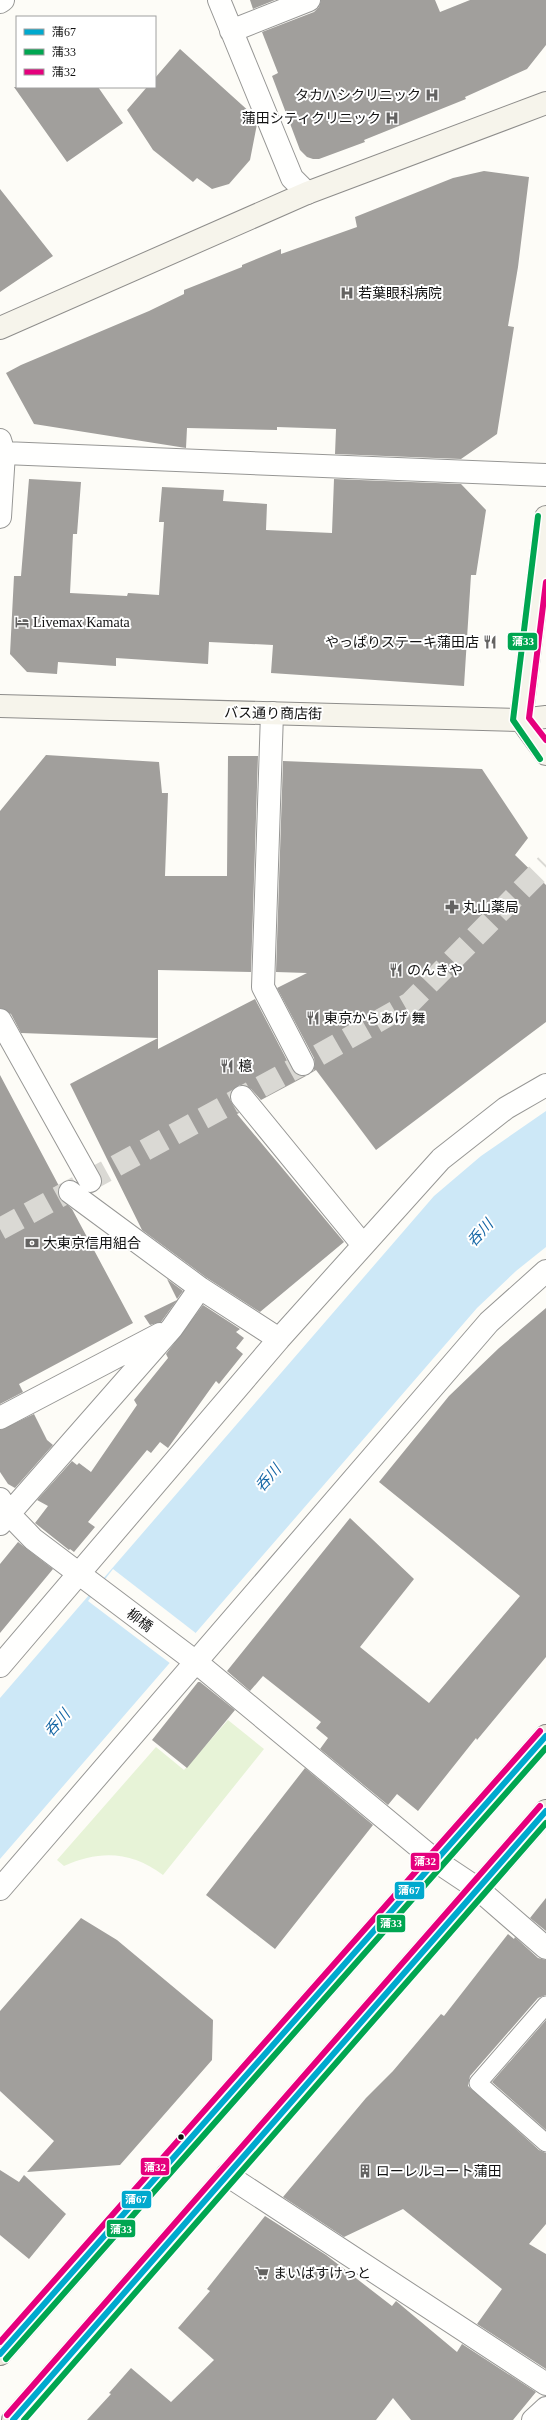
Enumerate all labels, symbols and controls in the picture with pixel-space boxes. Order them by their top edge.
legend [16,16,156,88]
text: 蒲67 [52,25,76,39]
text: 蒲33 [52,45,76,59]
text: 蒲32 [52,65,76,79]
hospital icon: タカハシクリニック [424,87,440,103]
place label: タカハシクリニック [295,88,421,103]
hospital icon: 蒲田シティクリニック [384,110,400,126]
place label: 蒲田シティクリニック [242,111,381,126]
hospital icon: 若葉眼科病院 [339,285,355,301]
place label: 若葉眼科病院 [358,286,442,301]
hotel icon: Livemax Kamata [14,614,30,630]
place label: Livemax Kamata [33,615,131,630]
line badge: 蒲33 [507,632,538,651]
restaurant icon: やっぱりステーキ蒲田店 [482,634,498,650]
place label: やっぱりステーキ蒲田店 [325,635,479,650]
text: 蒲33 [512,635,534,647]
street label: バス通り商店街 [224,705,322,722]
pharmacy icon: 丸山薬局 [444,899,460,915]
place label: 丸山薬局 [463,900,519,915]
restaurant icon: のんきや [388,962,404,978]
place label: のんきや [407,963,463,978]
restaurant icon: 東京からあげ 舞 [305,1010,321,1026]
place label: 東京からあげ 舞 [324,1011,426,1026]
restaurant icon: 檍 [219,1058,235,1074]
place label: 檍 [238,1059,253,1074]
water label: 呑川 [464,1215,497,1250]
bank icon: 大東京信用組合 [24,1235,40,1251]
place label: 大東京信用組合 [43,1236,141,1251]
water label: 呑川 [252,1460,285,1495]
street label: 柳橋 [124,1605,156,1635]
water label: 呑川 [41,1705,74,1740]
line badge: 蒲32 [410,1852,440,1871]
text: 蒲32 [414,1855,436,1867]
line badge: 蒲67 [394,1881,425,1900]
text: 蒲67 [398,1884,420,1896]
line badge: 蒲33 [376,1914,406,1933]
text: 蒲33 [380,1917,402,1929]
unlabelled marker [176,2132,186,2142]
line badge: 蒲32 [140,2157,170,2176]
text: 蒲32 [144,2161,166,2173]
building icon: ローレルコート蒲田 [357,2163,373,2179]
place label: ローレルコート蒲田 [376,2164,502,2179]
line badge: 蒲67 [121,2190,152,2209]
text: 蒲67 [125,2193,147,2205]
line badge: 蒲33 [106,2219,136,2238]
text: 蒲33 [110,2223,132,2235]
supermarket icon: まいばすけっと [254,2265,270,2281]
place label: まいばすけっと [273,2266,371,2281]

